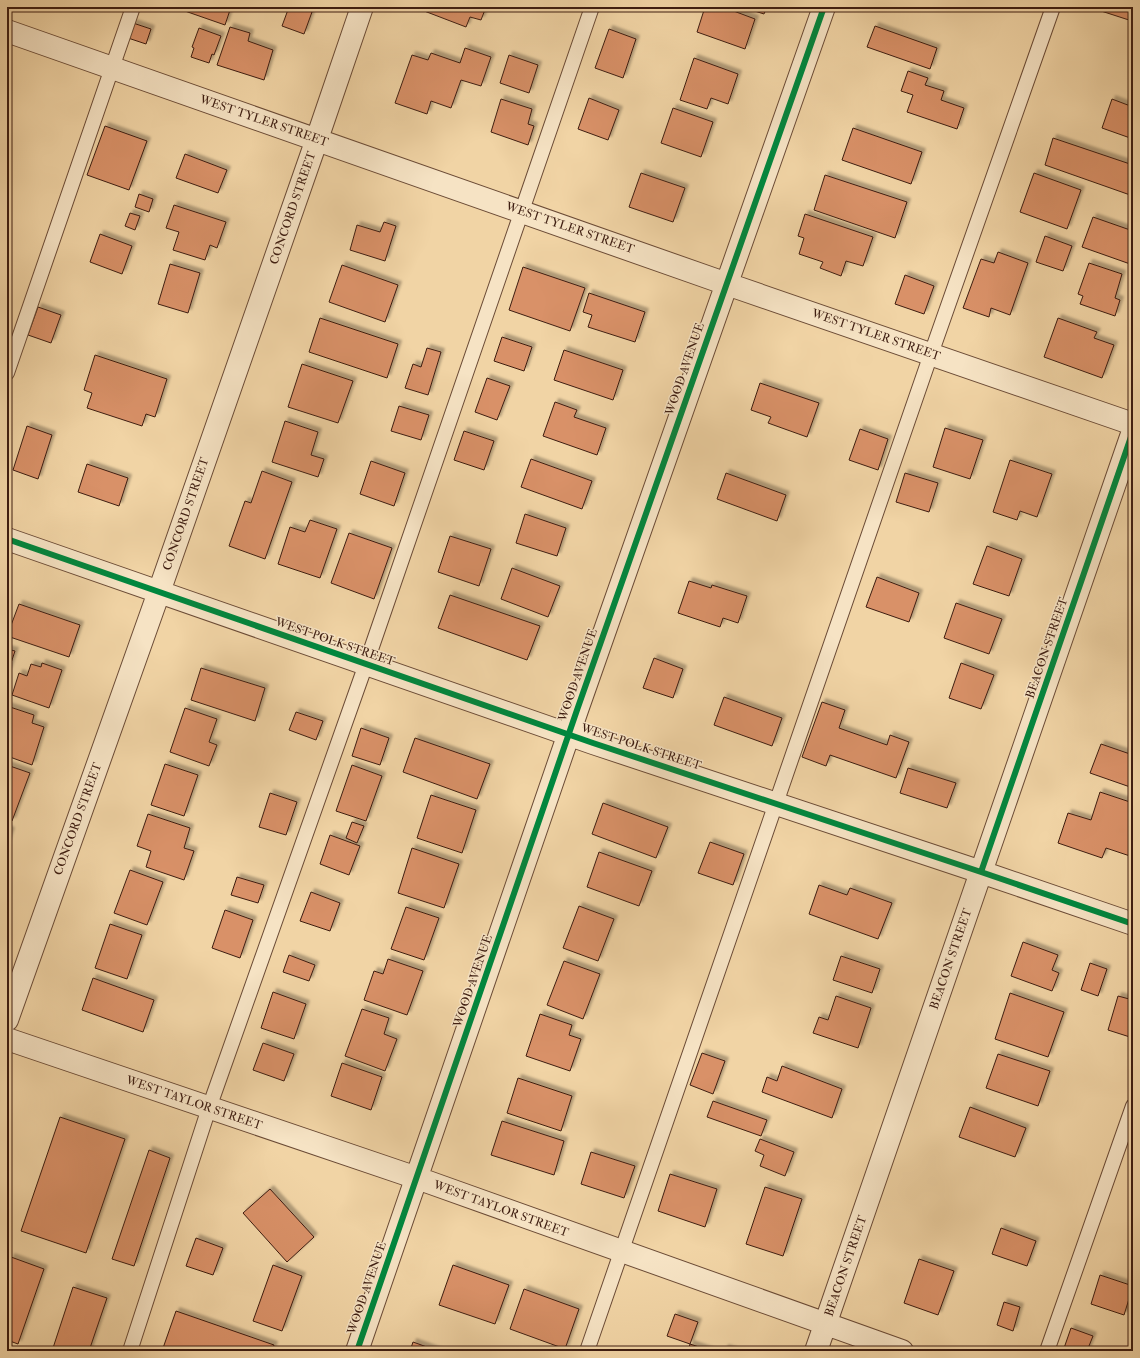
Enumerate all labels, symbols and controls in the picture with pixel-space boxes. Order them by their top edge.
street label: WEST TYLER STREET [197,92,330,150]
street label: CONCORD STREET [267,149,319,267]
street label: WEST TYLER STREET [503,199,636,257]
street label: WEST TYLER STREET [809,306,942,364]
street label: WOOD AVENUE [662,320,708,418]
street label: CONCORD STREET [160,455,212,573]
street label: BEACON STREET [1023,595,1071,701]
street label: WEST POLK STREET [272,614,397,670]
street label: WOOD AVENUE [555,626,601,724]
street label: WEST POLK STREET [578,720,703,774]
street label: CONCORD STREET [51,761,105,877]
street label: BEACON STREET [927,906,975,1012]
street label: WOOD AVENUE [450,932,496,1030]
street label: WEST TAYLOR STREET [123,1072,264,1133]
street label: WEST TAYLOR STREET [430,1177,571,1241]
street label: BEACON STREET [822,1213,870,1319]
street label: WOOD AVENUE [344,1239,390,1337]

